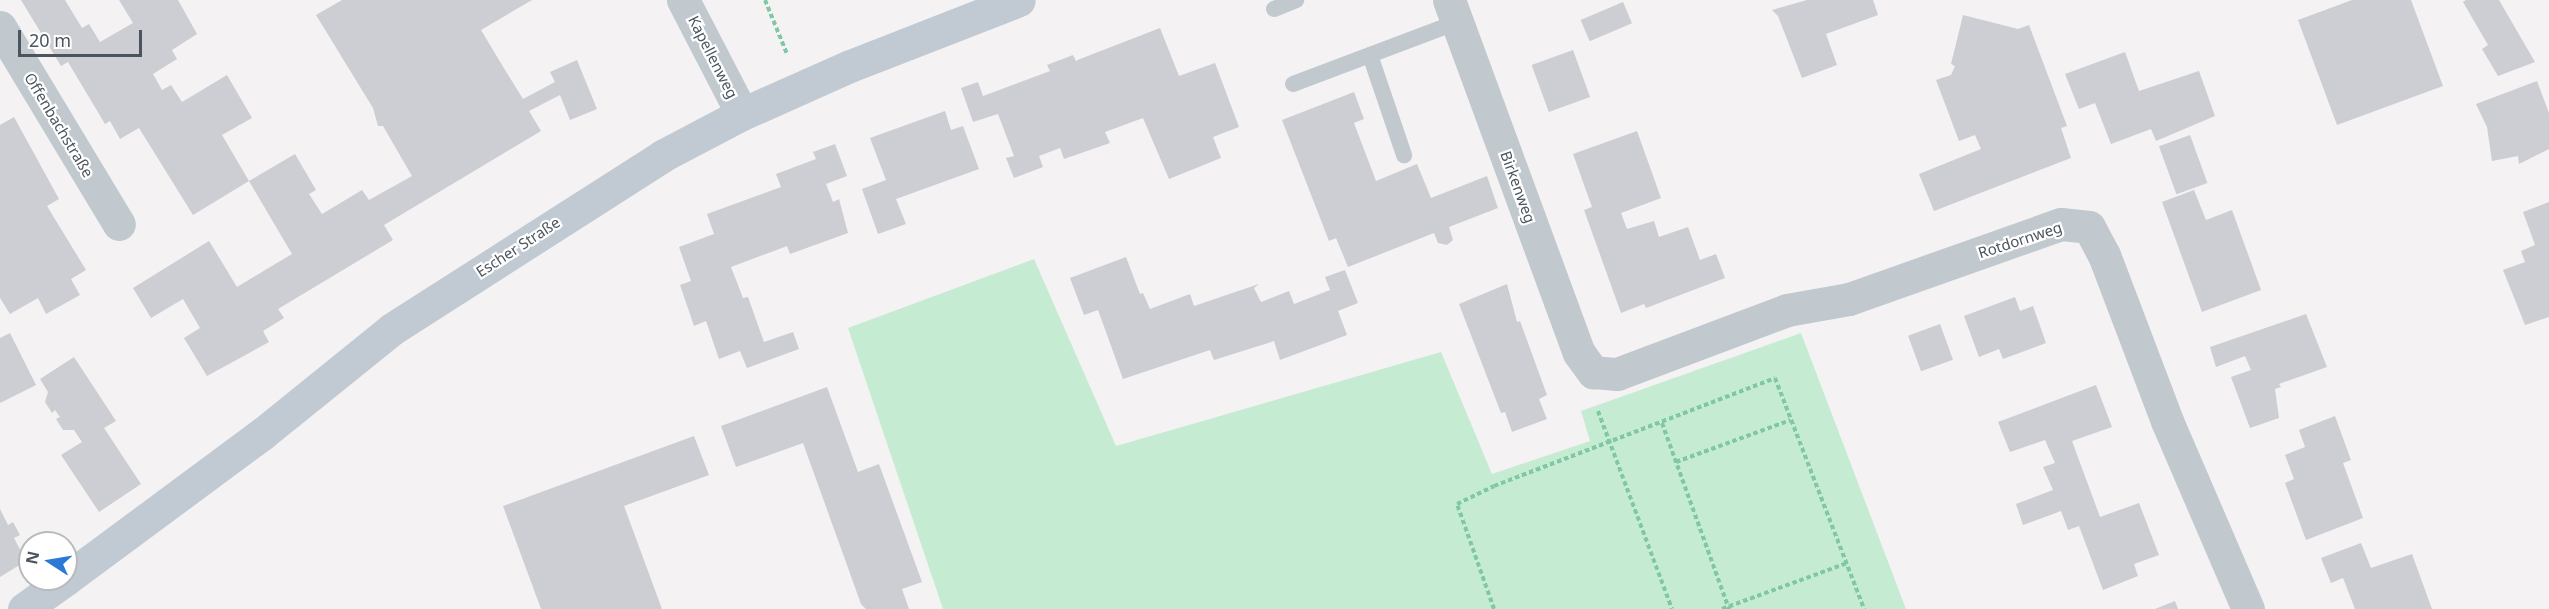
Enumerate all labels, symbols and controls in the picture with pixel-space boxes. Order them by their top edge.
street label: Kapellenweg [684,13,742,101]
scale bar [21,18,146,56]
text: 20 m [29,28,71,52]
street label: Offenbachstraße [21,69,97,181]
street label: Birkenweg [1497,149,1539,225]
street label: Escher Straße [473,213,563,281]
street label: Rotdornweg [1976,218,2064,262]
north arrow [18,531,78,591]
text: N [20,549,44,566]

